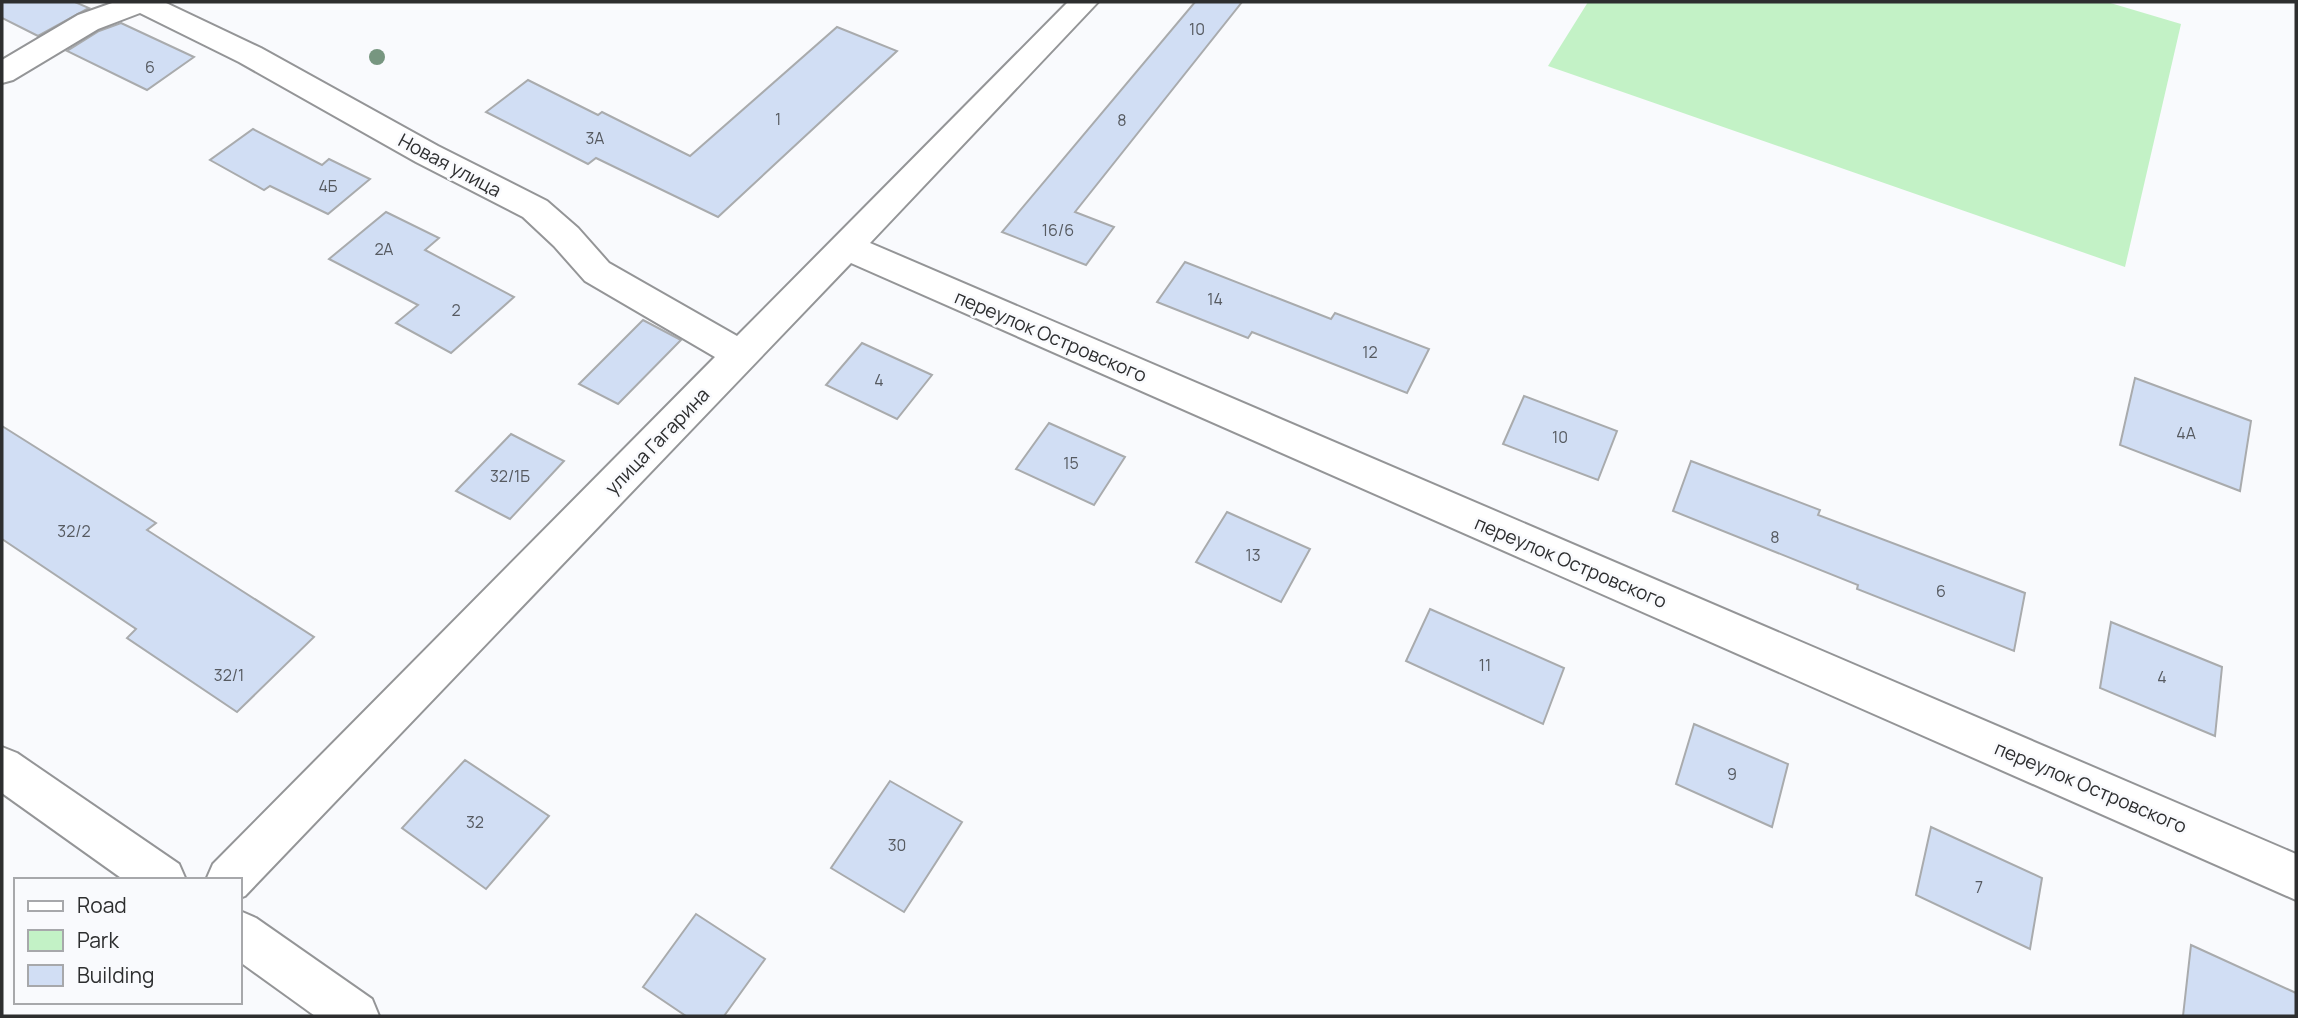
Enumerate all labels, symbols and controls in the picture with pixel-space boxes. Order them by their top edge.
house number: 10 [1189,18,1205,40]
house number: 6 [145,56,155,78]
house number: 1 [775,108,781,130]
house number: 8 [1117,109,1127,131]
street label: Новая улица [394,127,506,203]
house number: 3А [586,127,604,149]
house number: 4Б [318,175,338,197]
house number: 16/6 [1042,219,1074,241]
house number: 2А [375,238,393,260]
street label: переулок Островского [951,284,1151,388]
house number: 14 [1207,288,1223,310]
house number: 2 [451,299,461,321]
house number: 12 [1362,341,1378,363]
house number: 4 [874,369,884,391]
street label: улица Гагарина [599,382,715,500]
house number: 4А [2176,422,2196,444]
house number: 10 [1552,426,1568,448]
house number: 15 [1063,452,1079,474]
house number: 32/1Б [490,465,530,487]
street label: переулок Островского [1471,510,1671,614]
house number: 32/2 [57,520,91,542]
house number: 8 [1770,526,1780,548]
house number: 13 [1245,544,1261,566]
house number: 6 [1936,580,1946,602]
house number: 11 [1479,654,1491,676]
house number: 32/1 [214,664,244,686]
house number: 4 [2157,666,2167,688]
street label: переулок Островского [1991,735,2191,839]
house number: 9 [1727,763,1737,785]
house number: 32 [466,811,484,833]
house number: 30 [888,834,906,856]
house number: 7 [1975,876,1983,898]
legend [14,878,242,1004]
text: Road [77,891,127,919]
text: Park [77,926,119,954]
text: Building [77,961,154,989]

